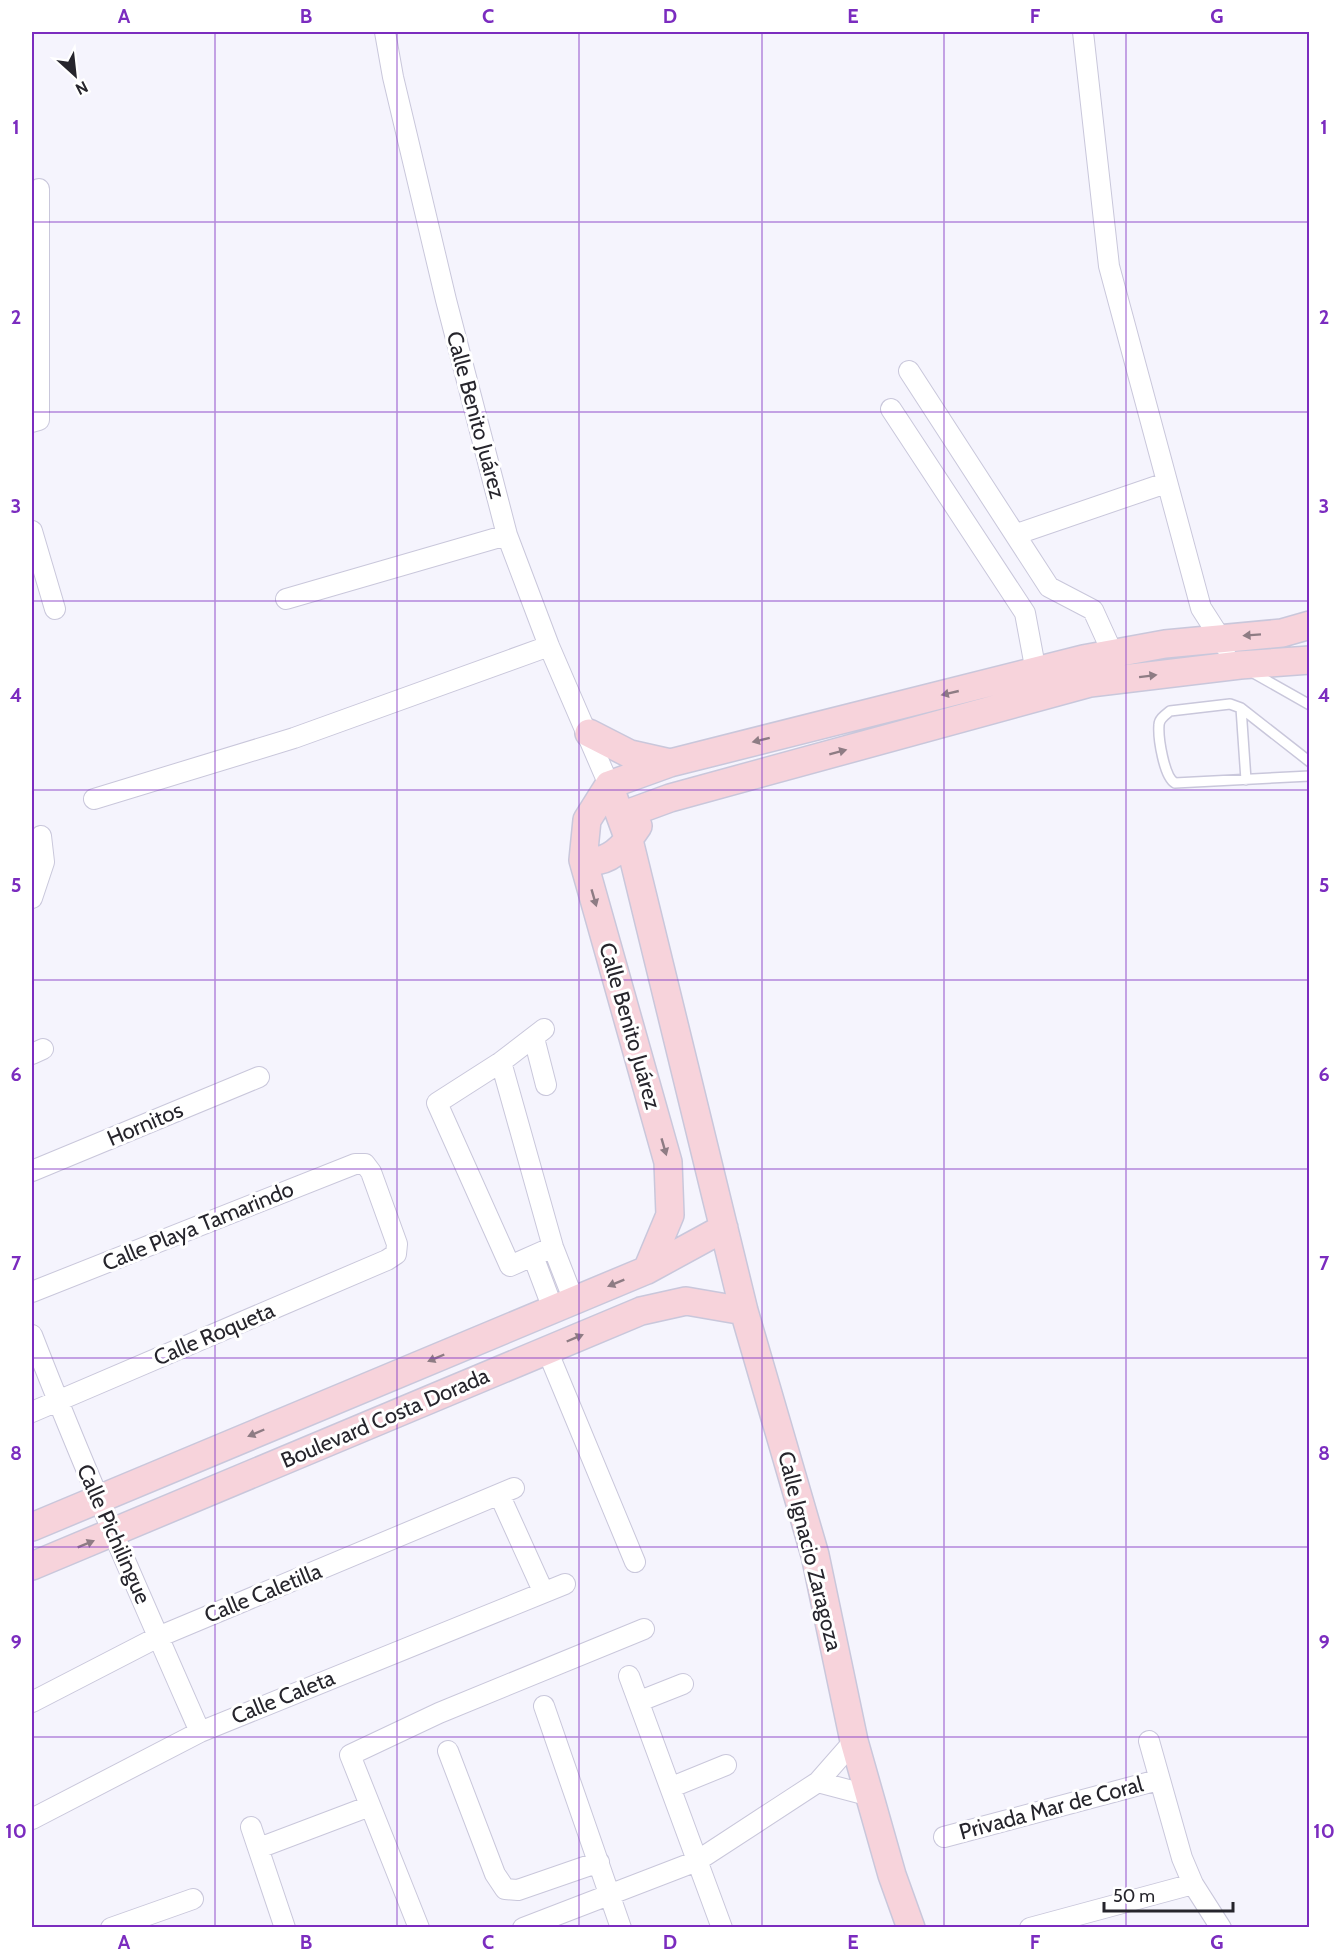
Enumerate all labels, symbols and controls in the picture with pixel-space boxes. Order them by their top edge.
text: A [118,4,131,28]
text: B [300,4,312,28]
text: C [482,4,494,28]
text: D [663,4,677,28]
text: E [847,4,859,28]
text: F [1030,4,1041,28]
text: G [1210,4,1224,28]
north arrow [45,45,105,105]
text: N [72,77,91,99]
text: 1 [12,115,20,139]
text: 1 [1320,115,1328,139]
text: 2 [11,305,21,329]
text: 2 [1319,305,1329,329]
street label: Calle Benito Juárez [441,328,511,502]
text: 3 [11,494,21,518]
text: 3 [1319,494,1329,518]
one-way arrow [1243,630,1262,639]
one-way arrow [1138,671,1157,681]
text: 4 [10,683,22,707]
text: 4 [1318,683,1330,707]
one-way arrow [941,688,960,698]
one-way arrow [752,735,770,745]
one-way arrow [829,747,848,757]
text: 5 [11,873,21,897]
text: 5 [1319,873,1329,897]
one-way arrow [590,889,599,907]
street label: Calle Benito Juárez [593,940,667,1112]
text: 6 [10,1062,22,1086]
text: 6 [1318,1062,1330,1086]
street label: Hornitos [103,1096,187,1152]
one-way arrow [660,1138,669,1156]
street label: Calle Playa Tamarindo [98,1175,298,1277]
text: 7 [11,1251,22,1275]
text: 7 [1319,1251,1330,1275]
one-way arrow [607,1279,625,1288]
street label: Calle Roqueta [150,1296,279,1372]
one-way arrow [567,1333,585,1343]
one-way arrow [427,1354,445,1363]
street label: Boulevard Costa Dorada [277,1362,494,1474]
one-way arrow [247,1429,265,1438]
text: 8 [10,1441,22,1465]
text: 8 [1318,1441,1330,1465]
street label: Calle Ignacio Zaragoza [772,1448,848,1654]
street label: Calle Pichilingue [71,1460,157,1608]
one-way arrow [77,1539,95,1549]
street label: Calle Caletilla [200,1557,326,1629]
text: 9 [10,1630,22,1654]
text: 9 [1318,1630,1330,1654]
street label: Calle Caleta [227,1664,339,1730]
street label: Privada Mar de Coral [956,1770,1147,1846]
text: 10 [5,1819,27,1843]
text: 10 [1313,1819,1335,1843]
scale bar [1104,1875,1233,1913]
text: 50 m [1113,1885,1155,1907]
text: A [118,1930,131,1954]
text: B [300,1930,312,1954]
text: C [482,1930,494,1954]
text: D [663,1930,677,1954]
text: E [847,1930,859,1954]
text: F [1030,1930,1041,1954]
text: G [1210,1930,1224,1954]

